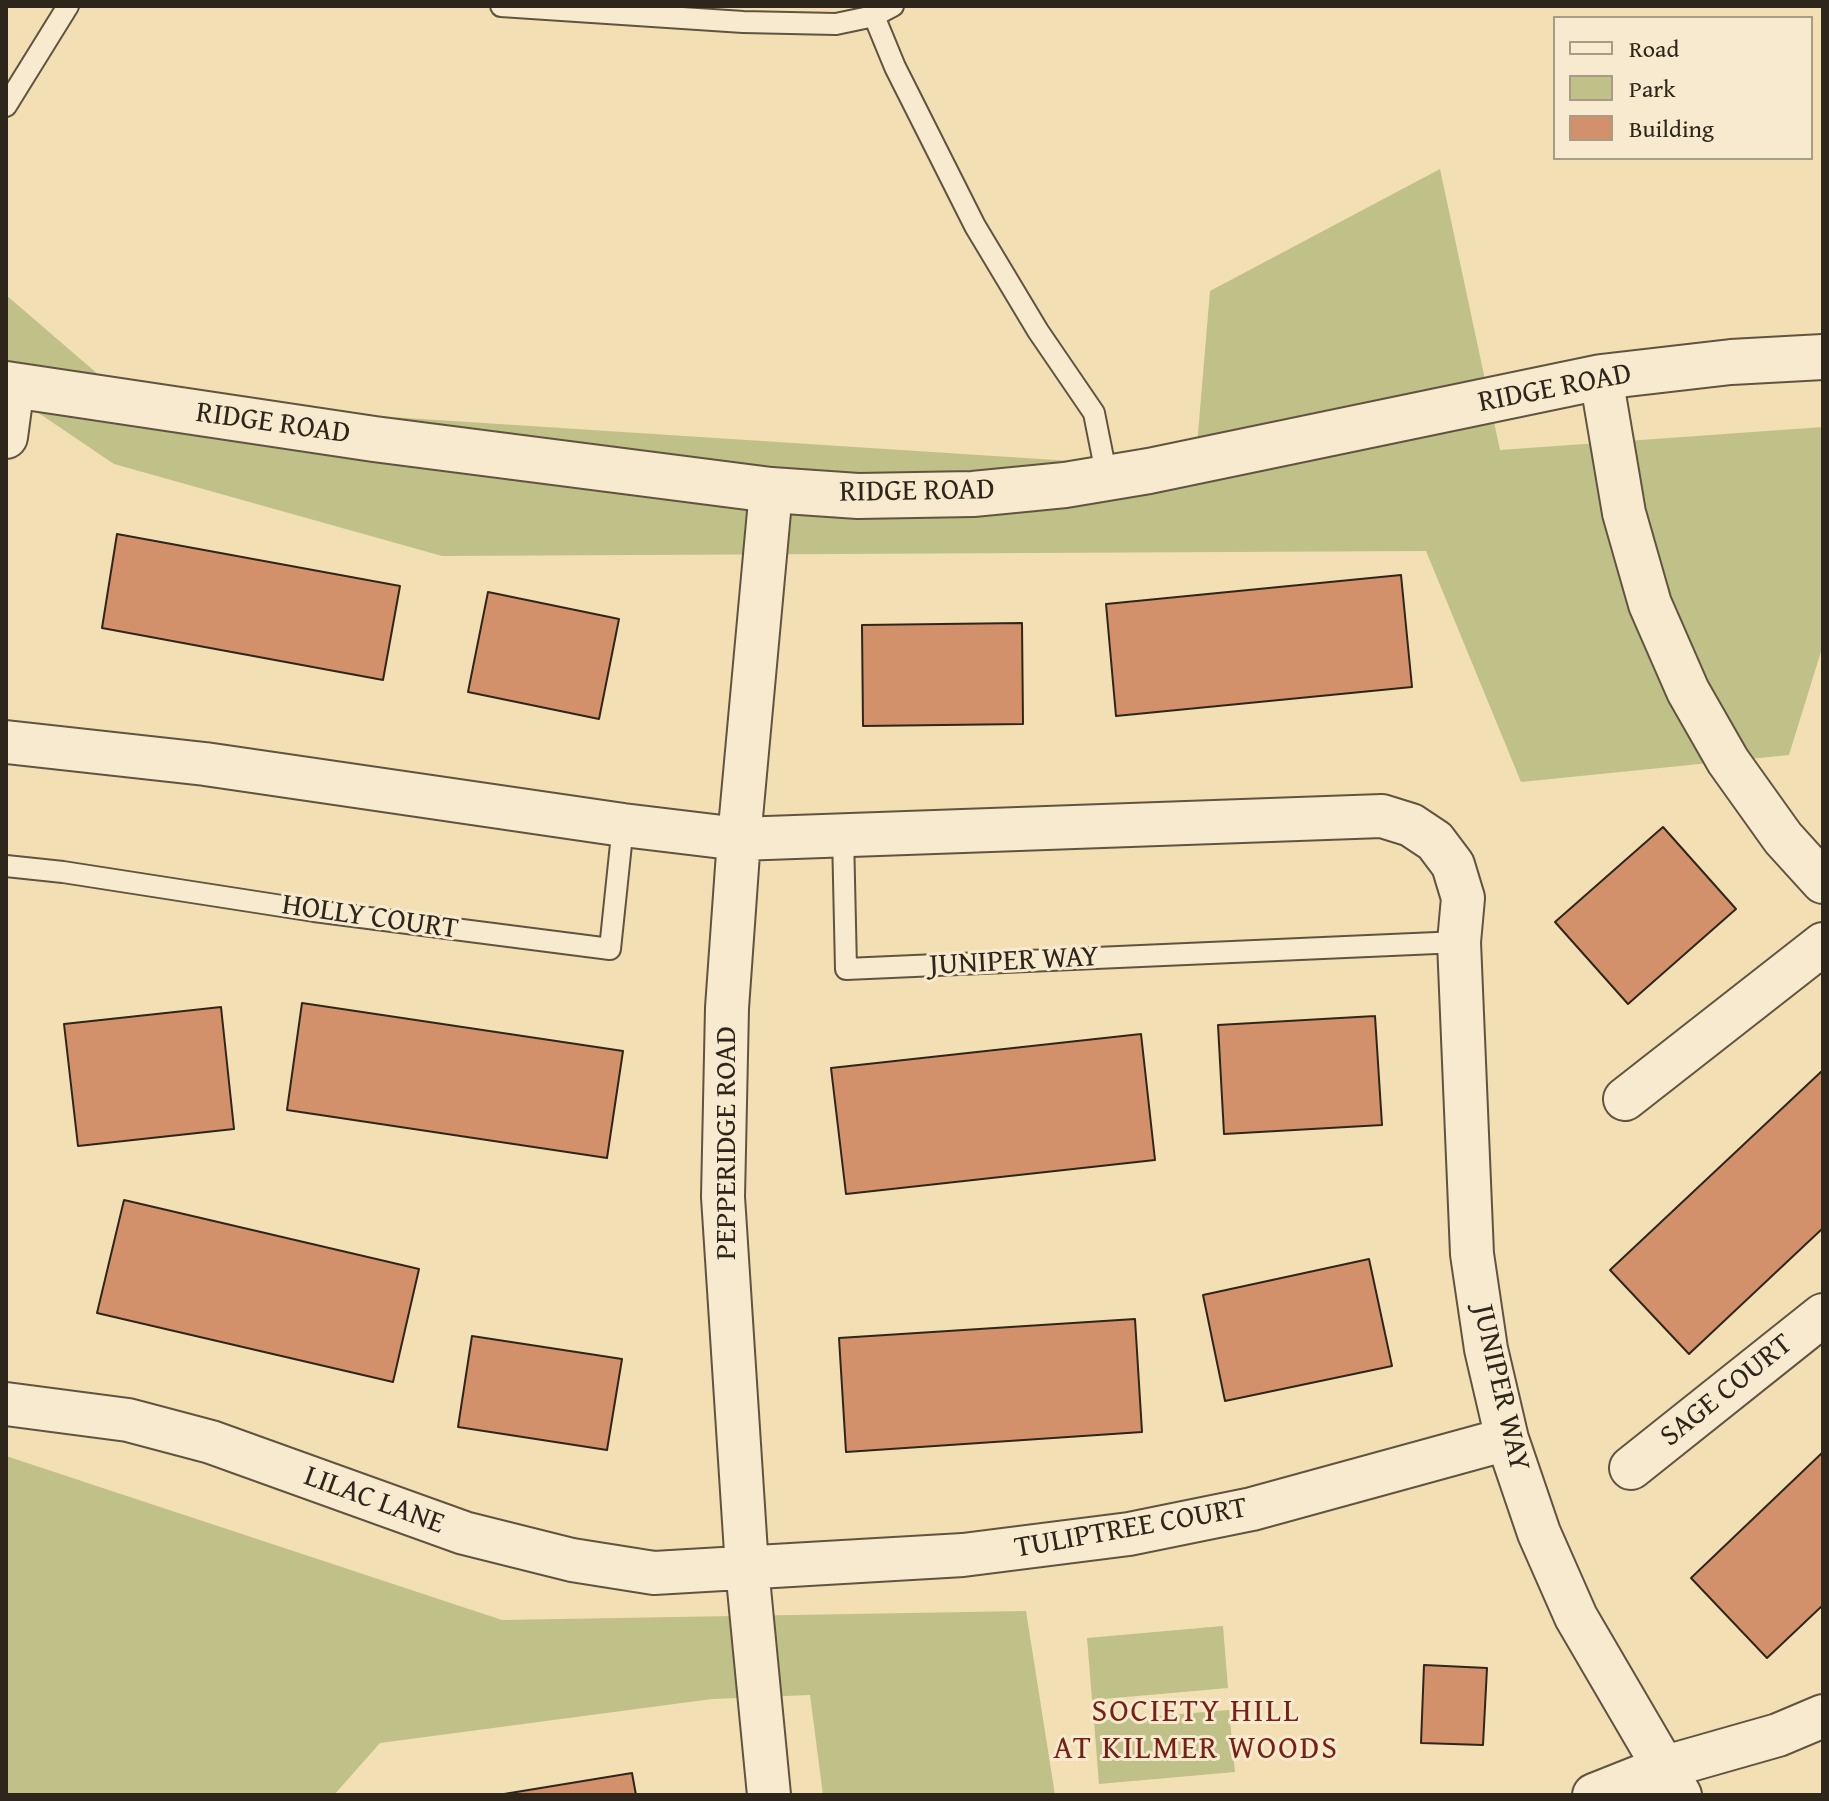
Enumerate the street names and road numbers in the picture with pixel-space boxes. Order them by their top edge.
street label: RIDGE ROAD [1475,357,1635,421]
street label: RIDGE ROAD [194,395,352,453]
street label: RIDGE ROAD [839,473,995,511]
street label: HOLLY COURT [279,888,461,948]
street label: JUNIPER WAY [928,940,1100,984]
street label: PEPPERIDGE ROAD [709,1026,745,1260]
street label: JUNIPER WAY [1463,1301,1537,1475]
street label: SAGE COURT [1654,1327,1800,1455]
street label: LILAC LANE [299,1459,449,1543]
street label: TULIPTREE COURT [1012,1491,1250,1567]

